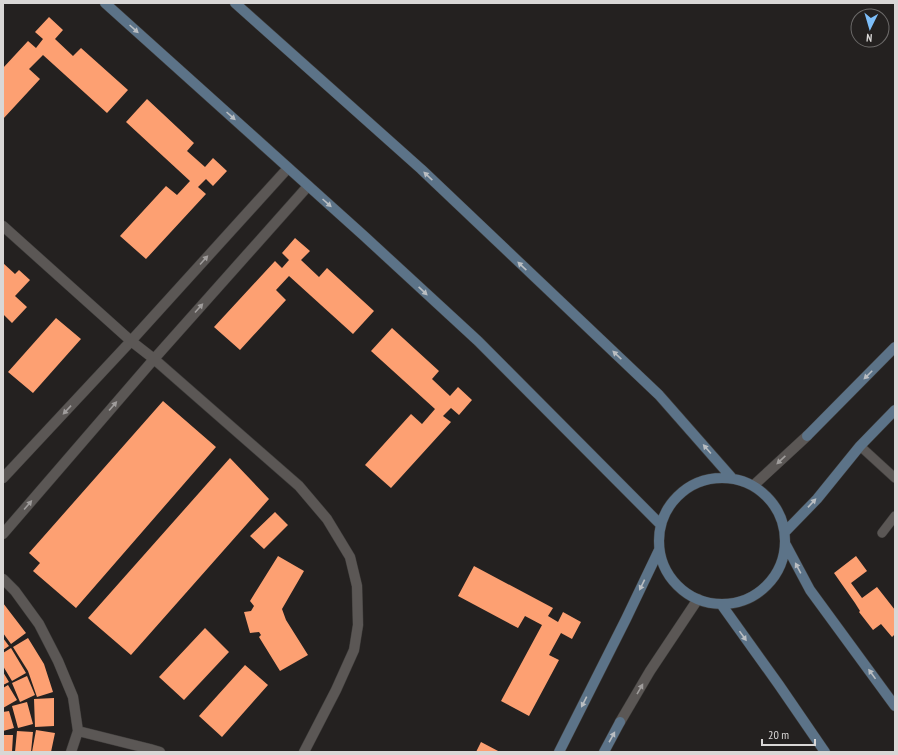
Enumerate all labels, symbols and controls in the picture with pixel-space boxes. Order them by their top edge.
north arrow [850,8,890,48]
one-way arrow [129,24,139,34]
text: N [866,31,873,45]
one-way arrow [226,111,235,120]
one-way arrow [423,172,433,181]
one-way arrow [323,198,332,207]
one-way arrow [200,255,209,265]
one-way arrow [517,261,527,270]
one-way arrow [418,286,429,295]
one-way arrow [194,304,203,313]
one-way arrow [612,350,622,360]
one-way arrow [863,370,872,380]
one-way arrow [109,401,118,411]
one-way arrow [62,405,71,415]
one-way arrow [702,443,711,454]
one-way arrow [776,456,786,465]
one-way arrow [807,498,817,508]
one-way arrow [24,499,33,510]
one-way arrow [795,562,801,574]
one-way arrow [639,579,645,591]
one-way arrow [739,630,747,641]
one-way arrow [868,669,876,680]
one-way arrow [636,683,643,695]
one-way arrow [581,696,587,707]
scale bar [762,721,815,747]
text: 20 m [768,727,789,742]
one-way arrow [609,731,616,743]

